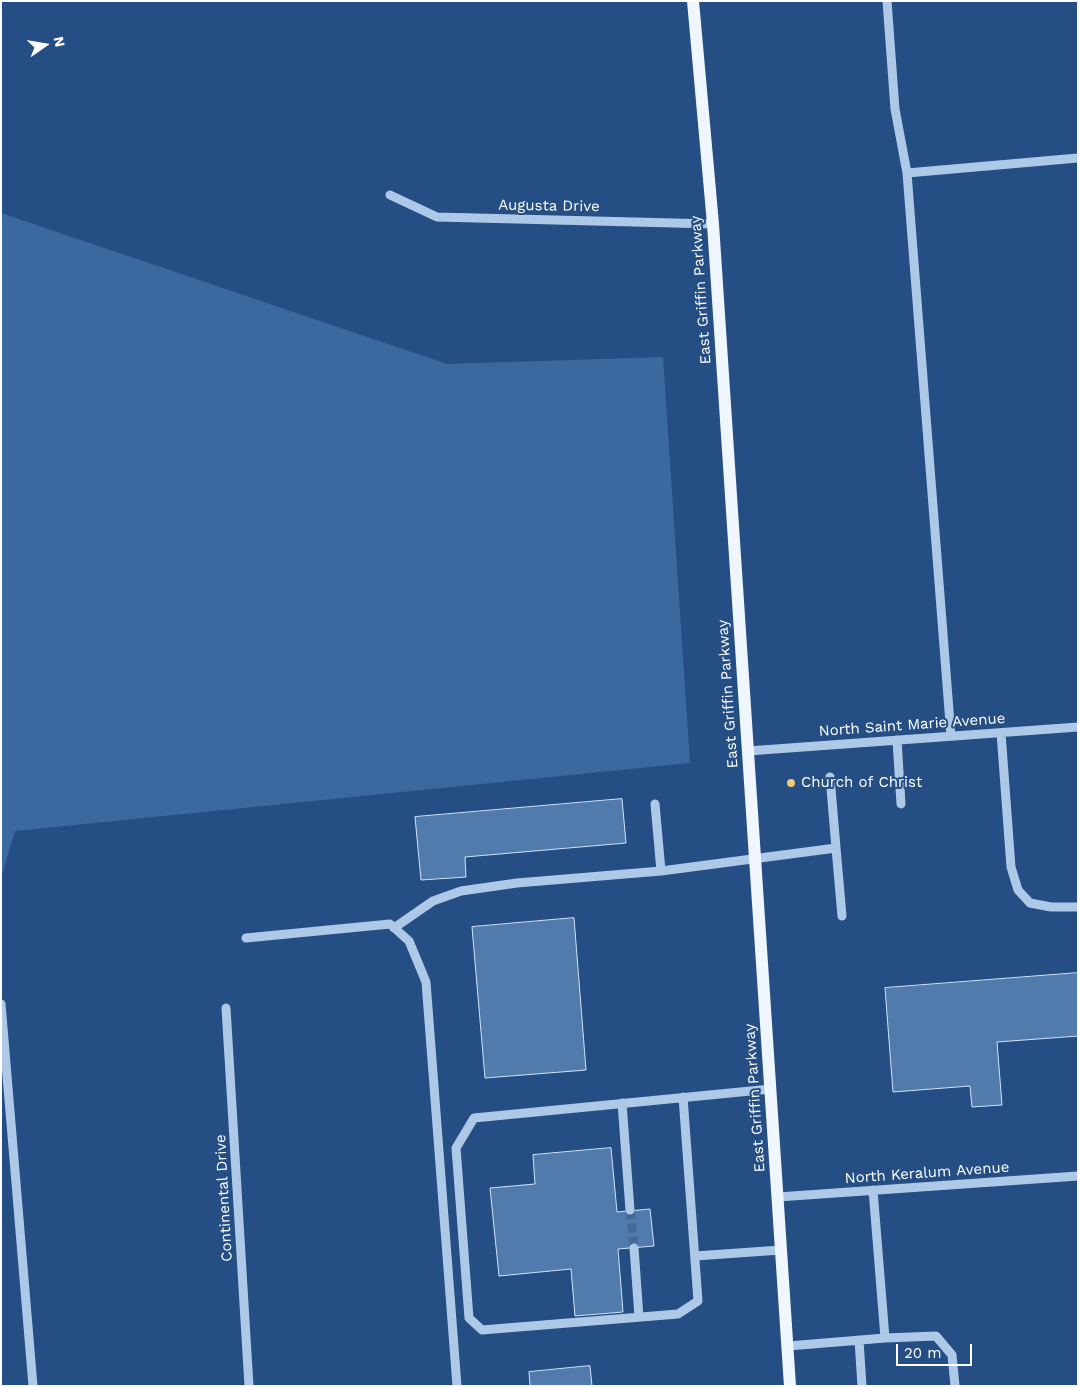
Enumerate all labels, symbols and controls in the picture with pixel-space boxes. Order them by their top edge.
north arrow [20,20,70,70]
text: N [51,35,69,48]
street label: Augusta Drive [498,196,600,216]
street label: East Griffin Parkway [687,215,715,365]
street label: East Griffin Parkway [714,619,742,769]
street label: North Saint Marie Avenue [818,710,1006,740]
place label: Church of Christ [801,774,922,792]
marker: Church of Christ [785,777,797,789]
street label: East Griffin Parkway [741,1023,769,1173]
street label: Continental Drive [212,1134,236,1262]
street label: North Keralum Avenue [844,1158,1010,1188]
scale bar [899,1334,975,1366]
text: 20 m [904,1344,942,1362]

